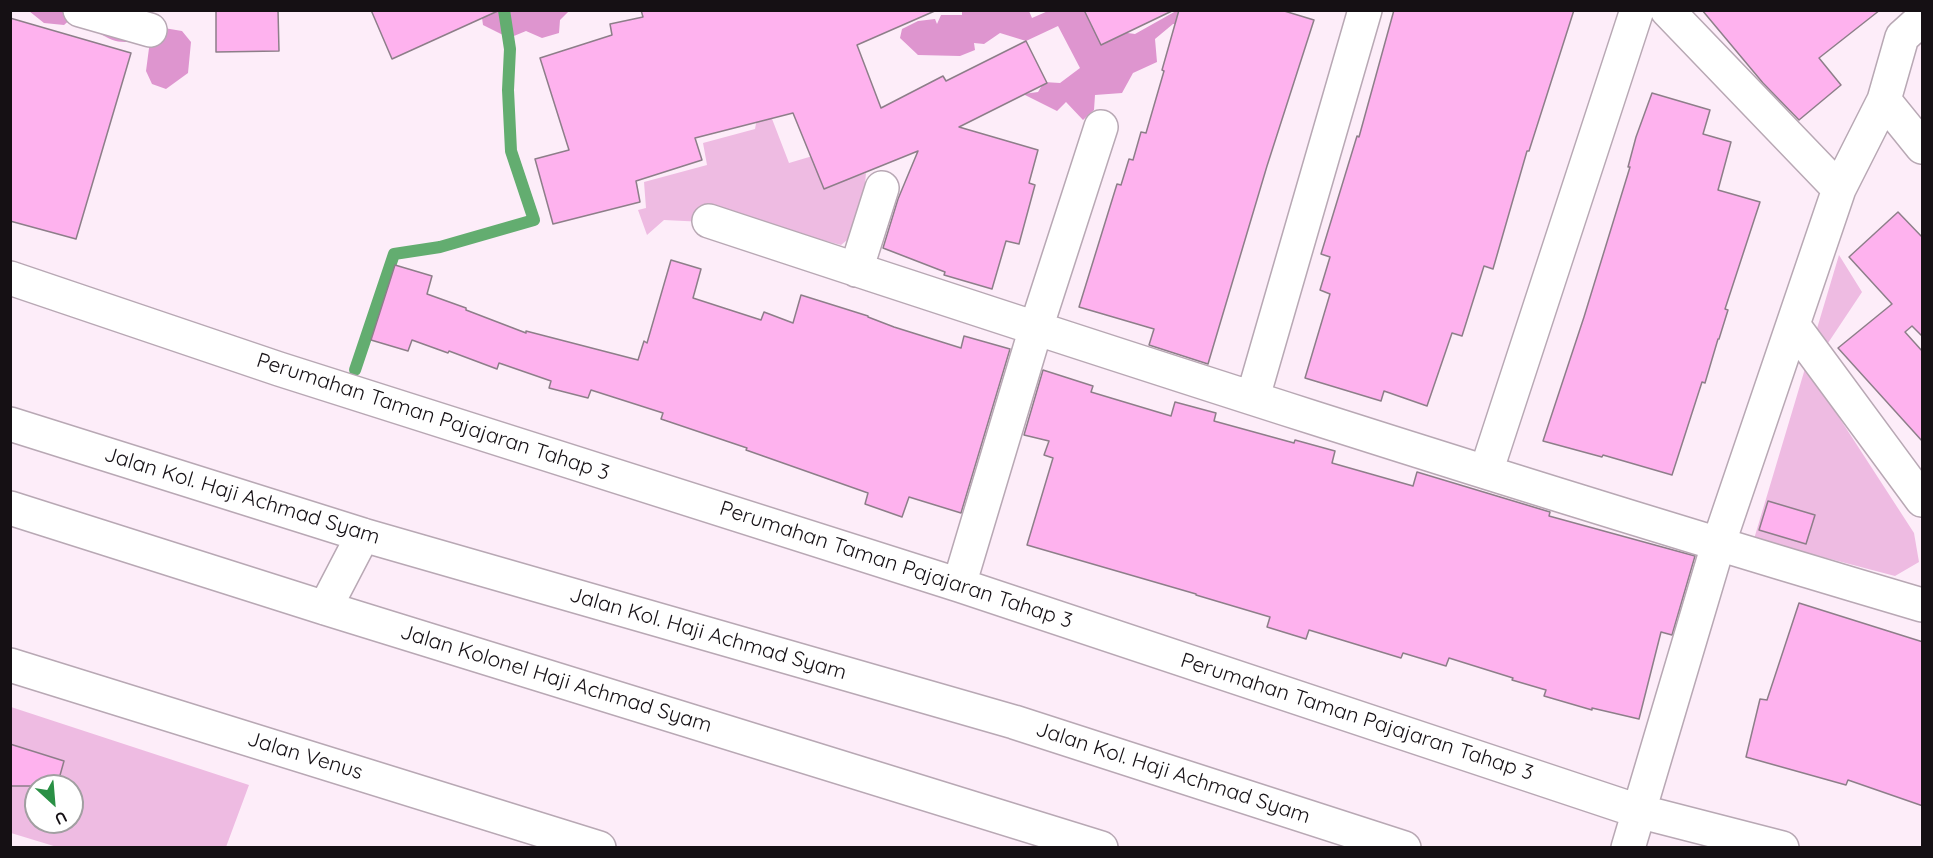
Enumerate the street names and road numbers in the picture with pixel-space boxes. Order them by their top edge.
street label: Perumahan Taman Pajajaran Tahap 3 [253,348,613,486]
street label: Jalan Kol. Haji Achmad Syam [101,442,383,550]
street label: Perumahan Taman Pajajaran Tahap 3 [716,496,1076,634]
street label: Jalan Kol. Haji Achmad Syam [567,582,849,686]
street label: Jalan Kolonel Haji Achmad Syam [397,620,715,738]
street label: Perumahan Taman Pajajaran Tahap 3 [1177,648,1537,786]
street label: Jalan Kol. Haji Achmad Syam [1033,717,1313,829]
street label: Jalan Venus [244,726,366,786]

